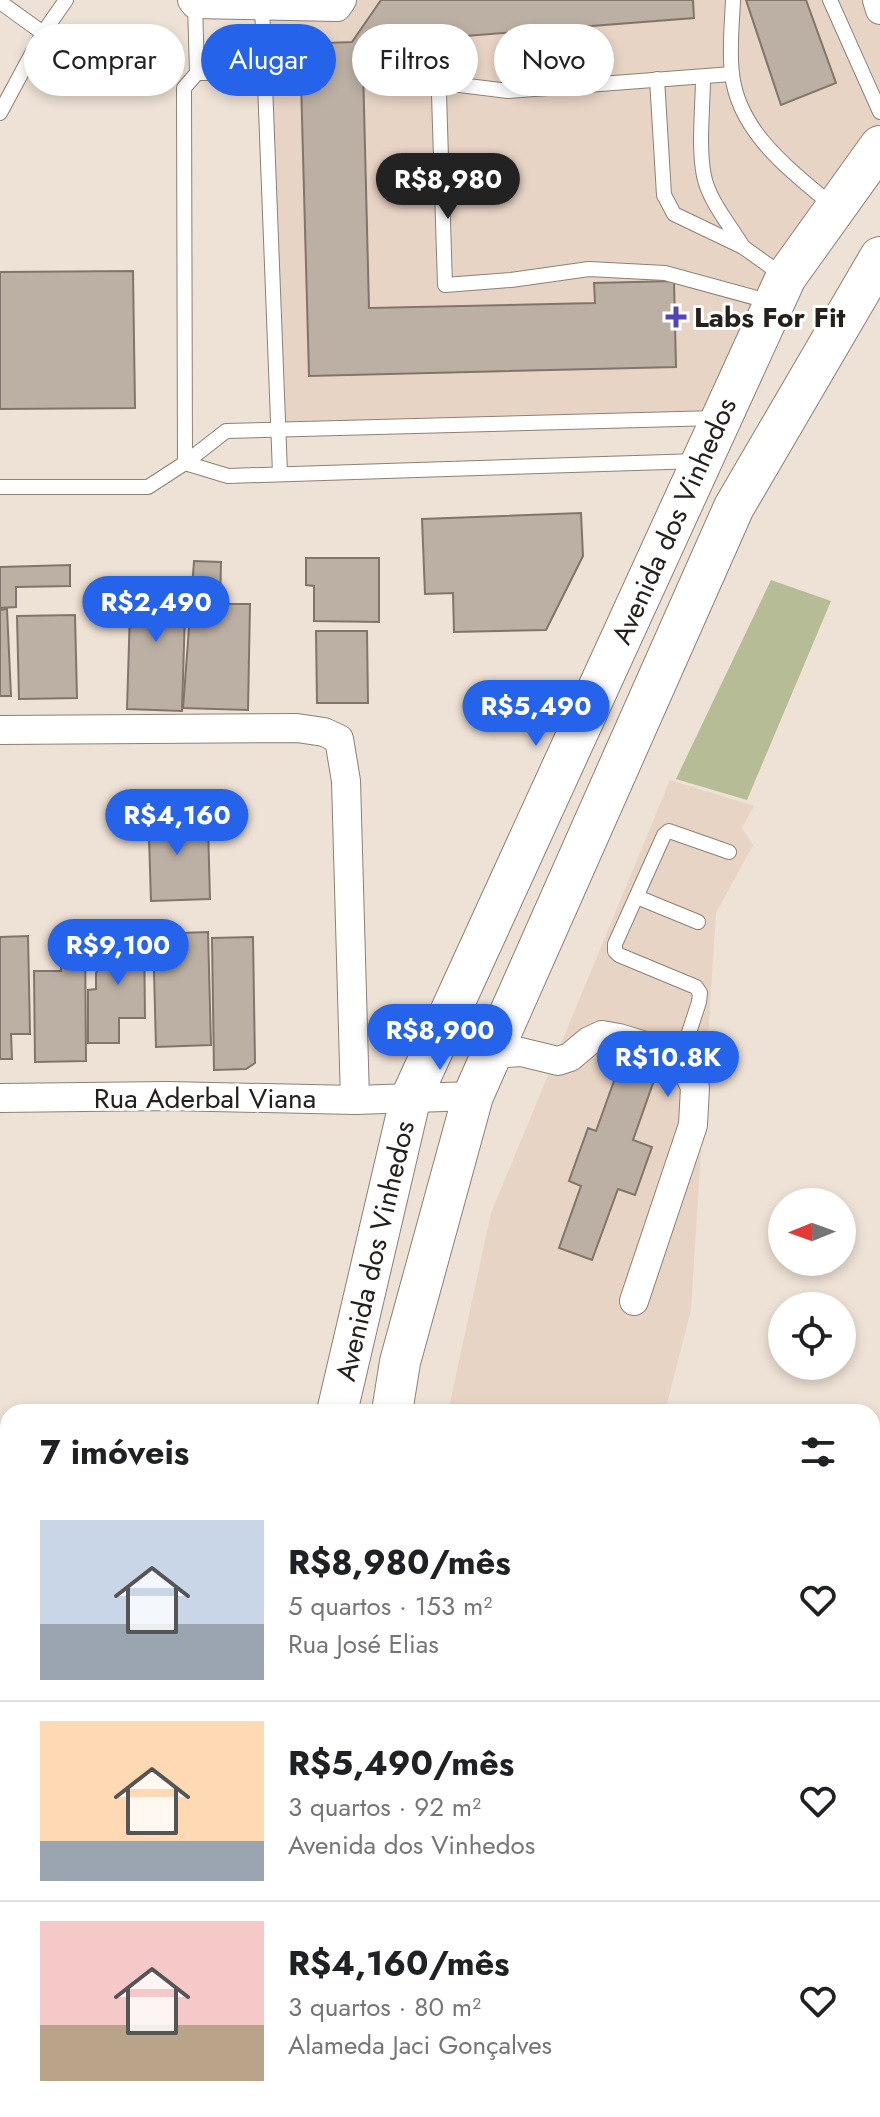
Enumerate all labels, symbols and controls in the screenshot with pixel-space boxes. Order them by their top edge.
chip: Comprar [24,24,185,96]
chip: Alugar [201,24,336,96]
chip: Filtros [352,24,478,96]
chip: Novo [494,24,614,96]
pin: R$8,980 [374,153,522,221]
text: R$8,980 [394,160,502,198]
place label: Labs For Fit [694,297,846,338]
marker: Labs For Fit [665,306,687,328]
street label: Avenida dos Vinhedos [601,391,747,651]
pin: R$2,490 [82,576,230,644]
text: R$2,490 [100,583,212,621]
pin: R$5,490 [462,680,610,748]
text: R$5,490 [481,687,591,725]
pin: R$4,160 [103,789,251,857]
text: R$4,160 [123,796,231,834]
pin: R$9,100 [44,919,192,987]
text: R$9,100 [66,926,170,964]
pin: R$8,900 [366,1004,514,1072]
text: R$8,900 [385,1011,495,1049]
pin: R$10.8K [594,1031,742,1099]
text: R$10.8K [615,1038,721,1076]
street label: Rua Aderbal Viana [94,1078,316,1119]
street label: Avenida dos Vinhedos [325,1117,425,1385]
north arrow [768,1188,856,1276]
map controls [768,1188,856,1380]
button: locate [768,1292,856,1380]
text: 7 imóveis [40,1428,189,1477]
icon: filters [796,1430,840,1474]
text: R$8,980/mês [288,1538,511,1587]
icon: home [104,1552,200,1648]
icon: heart [796,1578,840,1622]
text: 5 quartos · 153 m² [288,1587,492,1625]
text: Rua José Elias [288,1625,439,1663]
text: R$5,490/mês [288,1739,514,1788]
icon: home [104,1753,200,1849]
icon: heart [796,1779,840,1823]
text: 3 quartos · 92 m² [288,1788,481,1826]
text: Avenida dos Vinhedos [288,1826,535,1864]
text: R$4,160/mês [288,1939,510,1988]
icon: home [104,1953,200,2049]
icon: heart [796,1979,840,2023]
text: 3 quartos · 80 m² [288,1988,481,2026]
text: Alameda Jaci Gonçalves [288,2026,552,2064]

